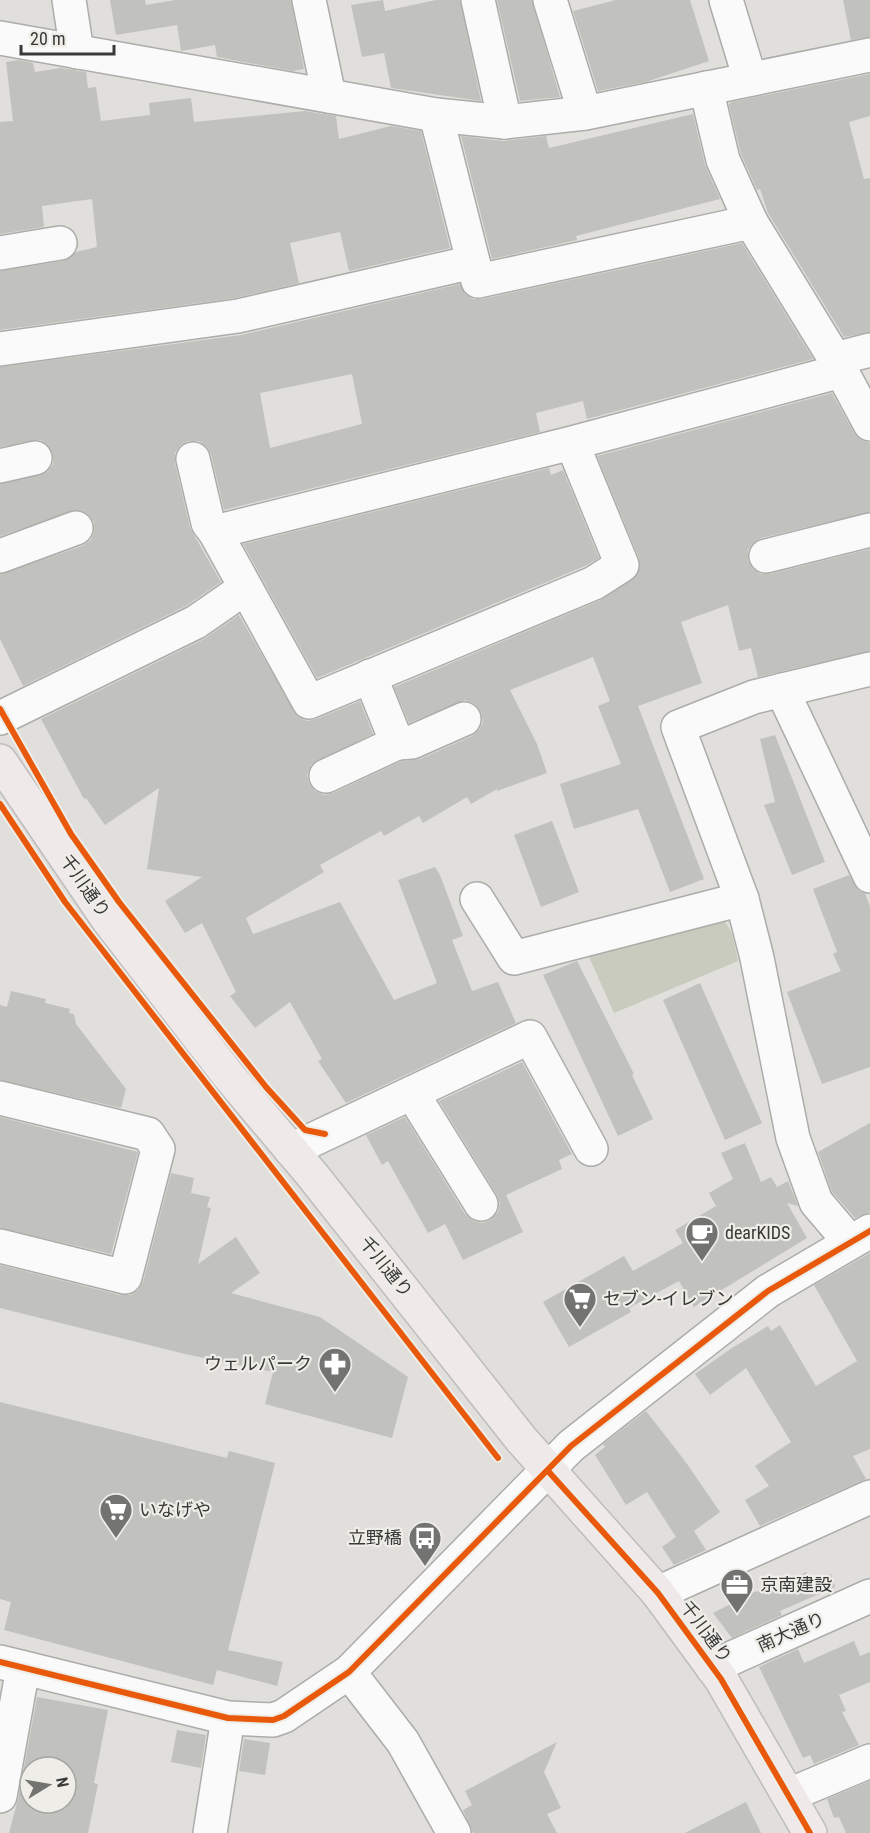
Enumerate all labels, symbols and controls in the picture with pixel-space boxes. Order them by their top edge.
scale bar [21,18,114,56]
text: 20 m [30,28,65,49]
street label: 千川通り [56,850,115,921]
cafe icon: dearKIDS [684,1215,720,1262]
place label: dearKIDS [725,1222,790,1243]
street label: 千川通り [356,1232,417,1301]
supermarket icon: セブン-イレブン [562,1281,598,1328]
place label: セブン-イレブン [603,1288,733,1309]
pharmacy icon: ウェルパーク [317,1346,353,1393]
place label: ウェルパーク [204,1353,312,1374]
supermarket icon: いなげや [98,1492,134,1539]
place label: いなげや [139,1499,211,1520]
bus stop icon: 立野橋 [407,1520,443,1567]
place label: 立野橋 [348,1527,402,1548]
office icon: 京南建設 [719,1567,755,1614]
place label: 京南建設 [760,1574,832,1595]
street label: 千川通り [676,1597,736,1667]
street label: 南大通り [754,1607,828,1656]
north arrow [18,1755,78,1815]
text: N [52,1776,72,1789]

